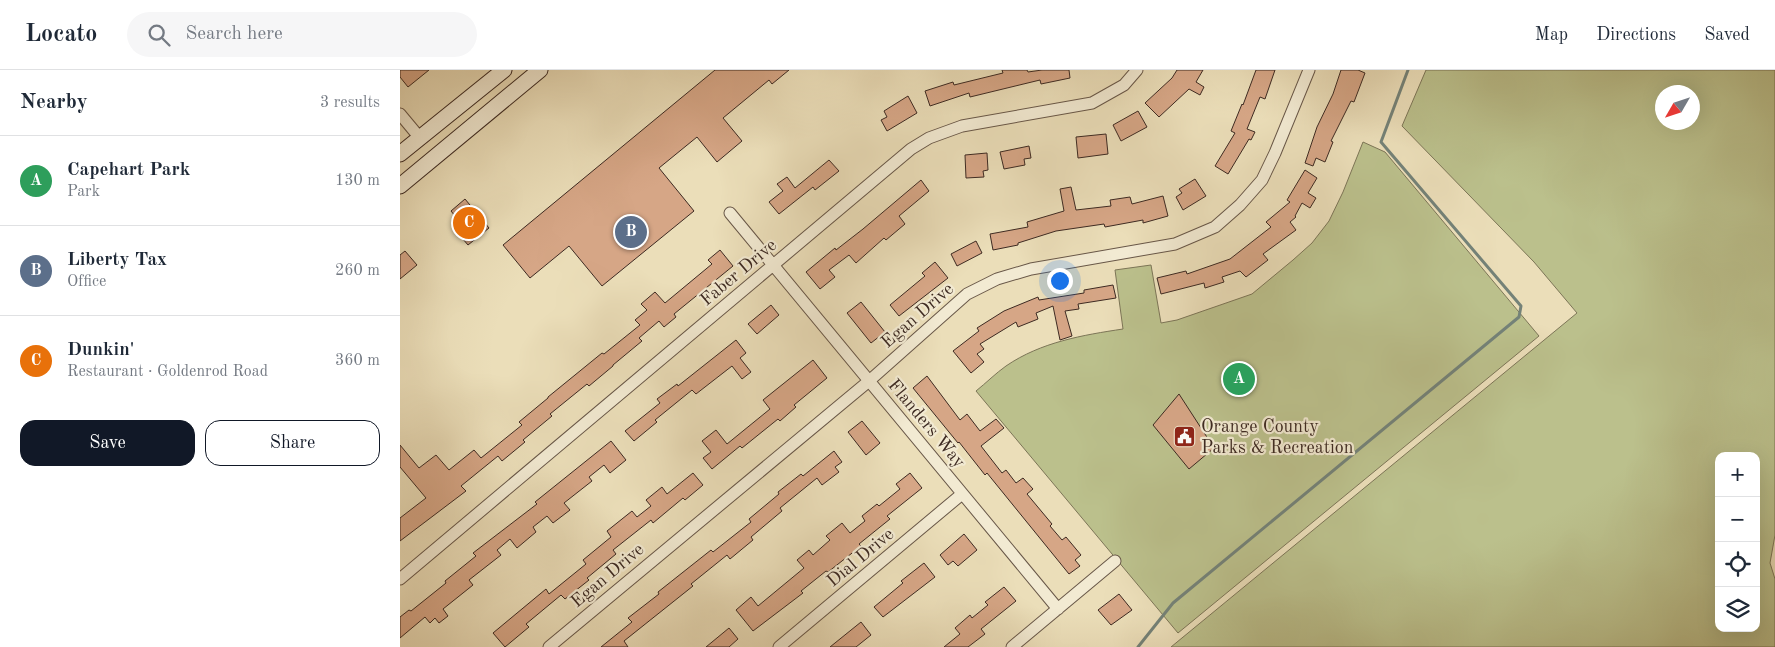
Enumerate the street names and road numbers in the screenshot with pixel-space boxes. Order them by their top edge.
street label: Faber Drive [697,236,780,310]
street label: Egan Drive [878,280,957,352]
street label: Flanders Way [884,376,969,472]
street label: Dial Drive [824,525,897,591]
street label: Egan Drive [568,540,648,611]

